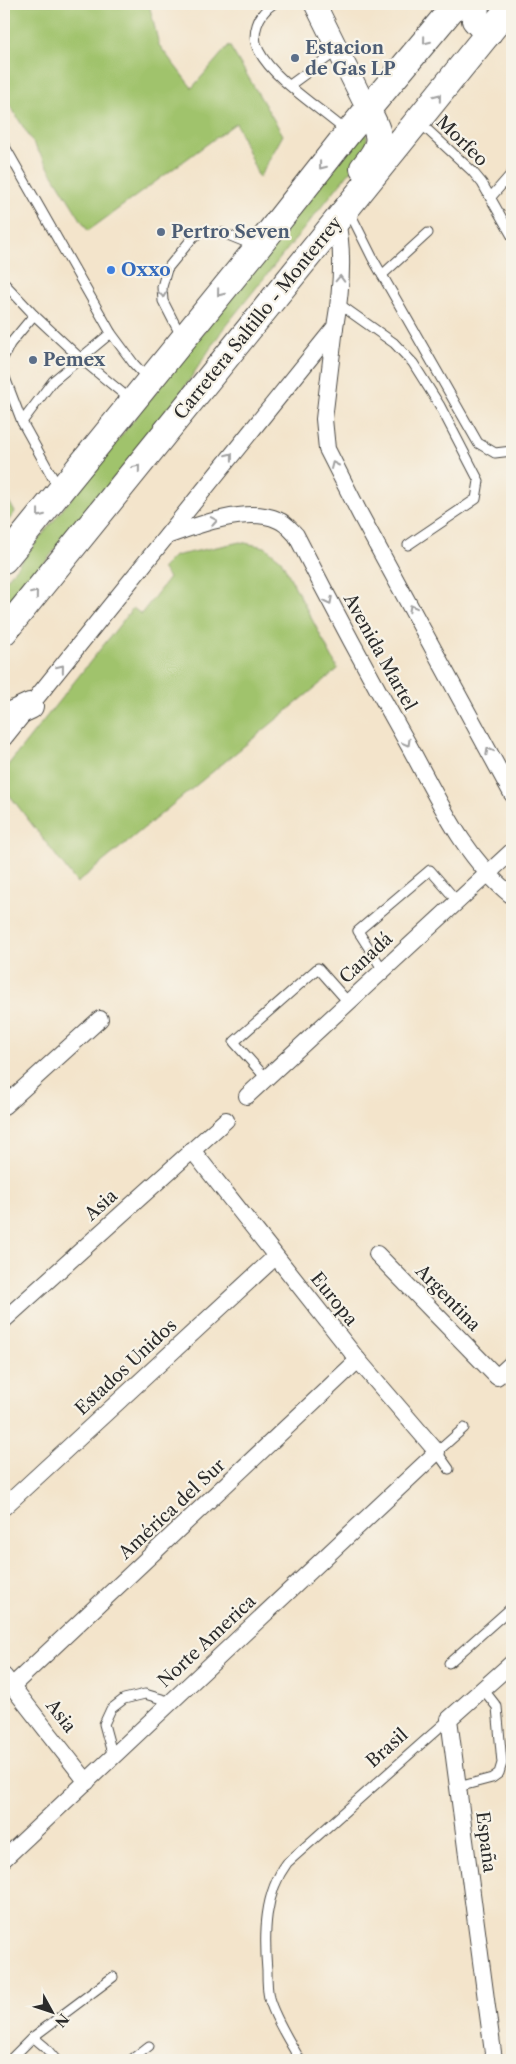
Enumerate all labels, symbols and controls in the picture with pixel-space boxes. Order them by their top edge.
one-way arrow [422,36,431,45]
place label: Estacion de Gas LP [305,37,396,80]
marker: Estacion de Gas LP [289,52,301,64]
one-way arrow [432,94,440,103]
street label: Morfeo [431,111,493,171]
one-way arrow [319,160,327,169]
street label: Carretera Saltillo - Monterrey [169,211,347,424]
place label: Pertro Seven [171,221,291,243]
marker: Pertro Seven [155,226,167,238]
place label: Oxxo [121,259,171,281]
marker: Oxxo [105,264,117,276]
one-way arrow [335,275,346,283]
one-way arrow [218,287,226,296]
one-way arrow [157,291,168,299]
place label: Pemex [43,349,106,371]
marker: Pemex [27,354,39,366]
one-way arrow [224,453,233,462]
one-way arrow [330,461,341,470]
one-way arrow [132,465,140,474]
one-way arrow [37,508,45,517]
one-way arrow [209,517,218,527]
street label: Avenida Martel [338,589,421,714]
one-way arrow [29,591,37,600]
one-way arrow [323,595,333,604]
one-way arrow [408,604,418,613]
one-way arrow [55,665,63,674]
one-way arrow [401,738,411,747]
one-way arrow [485,747,495,756]
street label: Canadá [335,928,397,988]
street label: Asia [79,1184,122,1226]
street label: Argentina [410,1259,486,1336]
street label: Europa [306,1268,363,1331]
street label: Estados Unidos [71,1314,181,1420]
street label: América del Sur [114,1454,230,1565]
street label: Norte America [154,1590,261,1692]
street label: Asia [41,1694,81,1737]
street label: Brasil [362,1724,412,1772]
street label: España [471,1810,501,1874]
north arrow [28,1986,78,2036]
text: N [51,2010,73,2031]

